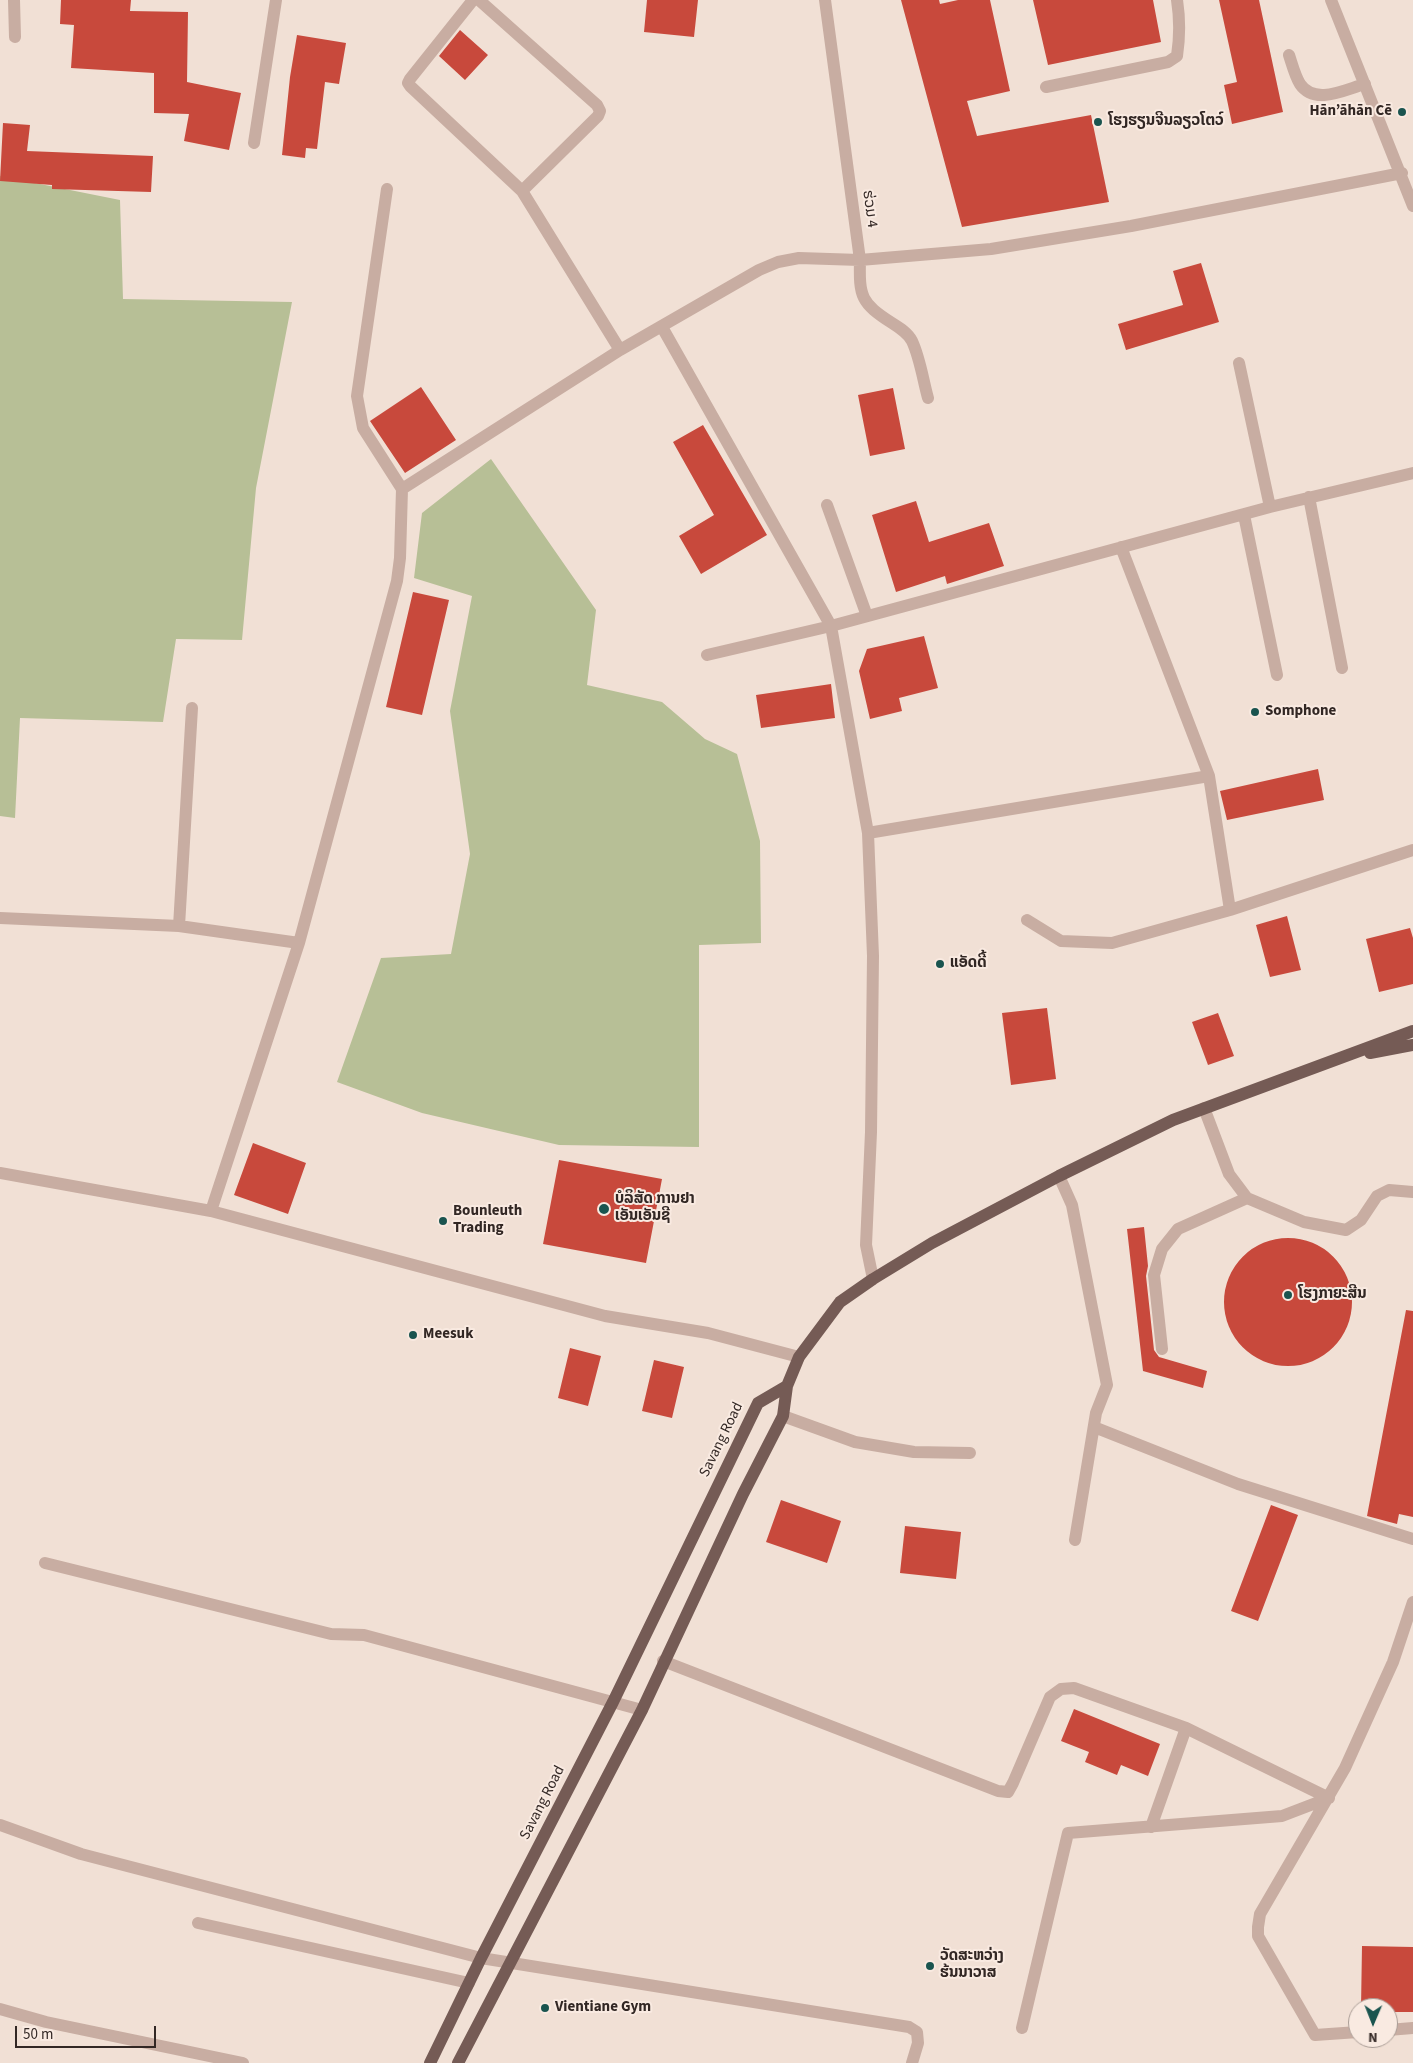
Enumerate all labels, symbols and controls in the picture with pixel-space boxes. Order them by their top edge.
place label: Hān’āhān Cē [1309,103,1392,121]
marker: Hān’āhān Cē [1396,106,1408,118]
place label: ໂຮງຮຽນຈີນລຽວໂຕວ໌ [1108,113,1224,131]
marker: ໂຮງຮຽນຈີນລຽວໂຕວ໌ [1092,116,1104,128]
street label: ຮ່ວມ 4 [857,189,881,229]
place label: Somphone [1265,703,1336,721]
marker: Somphone [1249,706,1261,718]
place label: ແອັດດີ້ [950,955,987,973]
marker: ແອັດດີ້ [934,958,946,970]
place label: ບໍລິສັດ ການຢາ ເອັນເອັນຊີ [615,1191,695,1226]
marker: ບໍລິສັດ ການຢາ ເອັນເອັນຊີ [597,1202,611,1216]
place label: Bounleuth Trading [453,1203,522,1238]
marker: Bounleuth Trading [437,1215,449,1227]
place label: ໂຮງກາຍະສີນ [1298,1286,1366,1304]
marker: ໂຮງກາຍະສີນ [1282,1289,1294,1301]
place label: Meesuk [423,1326,473,1344]
marker: Meesuk [407,1329,419,1341]
street label: Savang Road [696,1400,748,1480]
street label: Savang Road [517,1763,569,1843]
place label: ວັດສະຫວ່າງ ຮ້ນນາວາສ [940,1948,1004,1983]
marker: ວັດສະຫວ່າງ ຮ້ນນາວາສ [924,1960,936,1972]
north arrow [1348,1998,1398,2048]
place label: Vientiane Gym [555,1999,651,2017]
marker: Vientiane Gym [539,2002,551,2014]
scale bar [18,2016,159,2048]
text: 50 m [23,2024,53,2045]
text: N [1368,2027,1378,2047]

